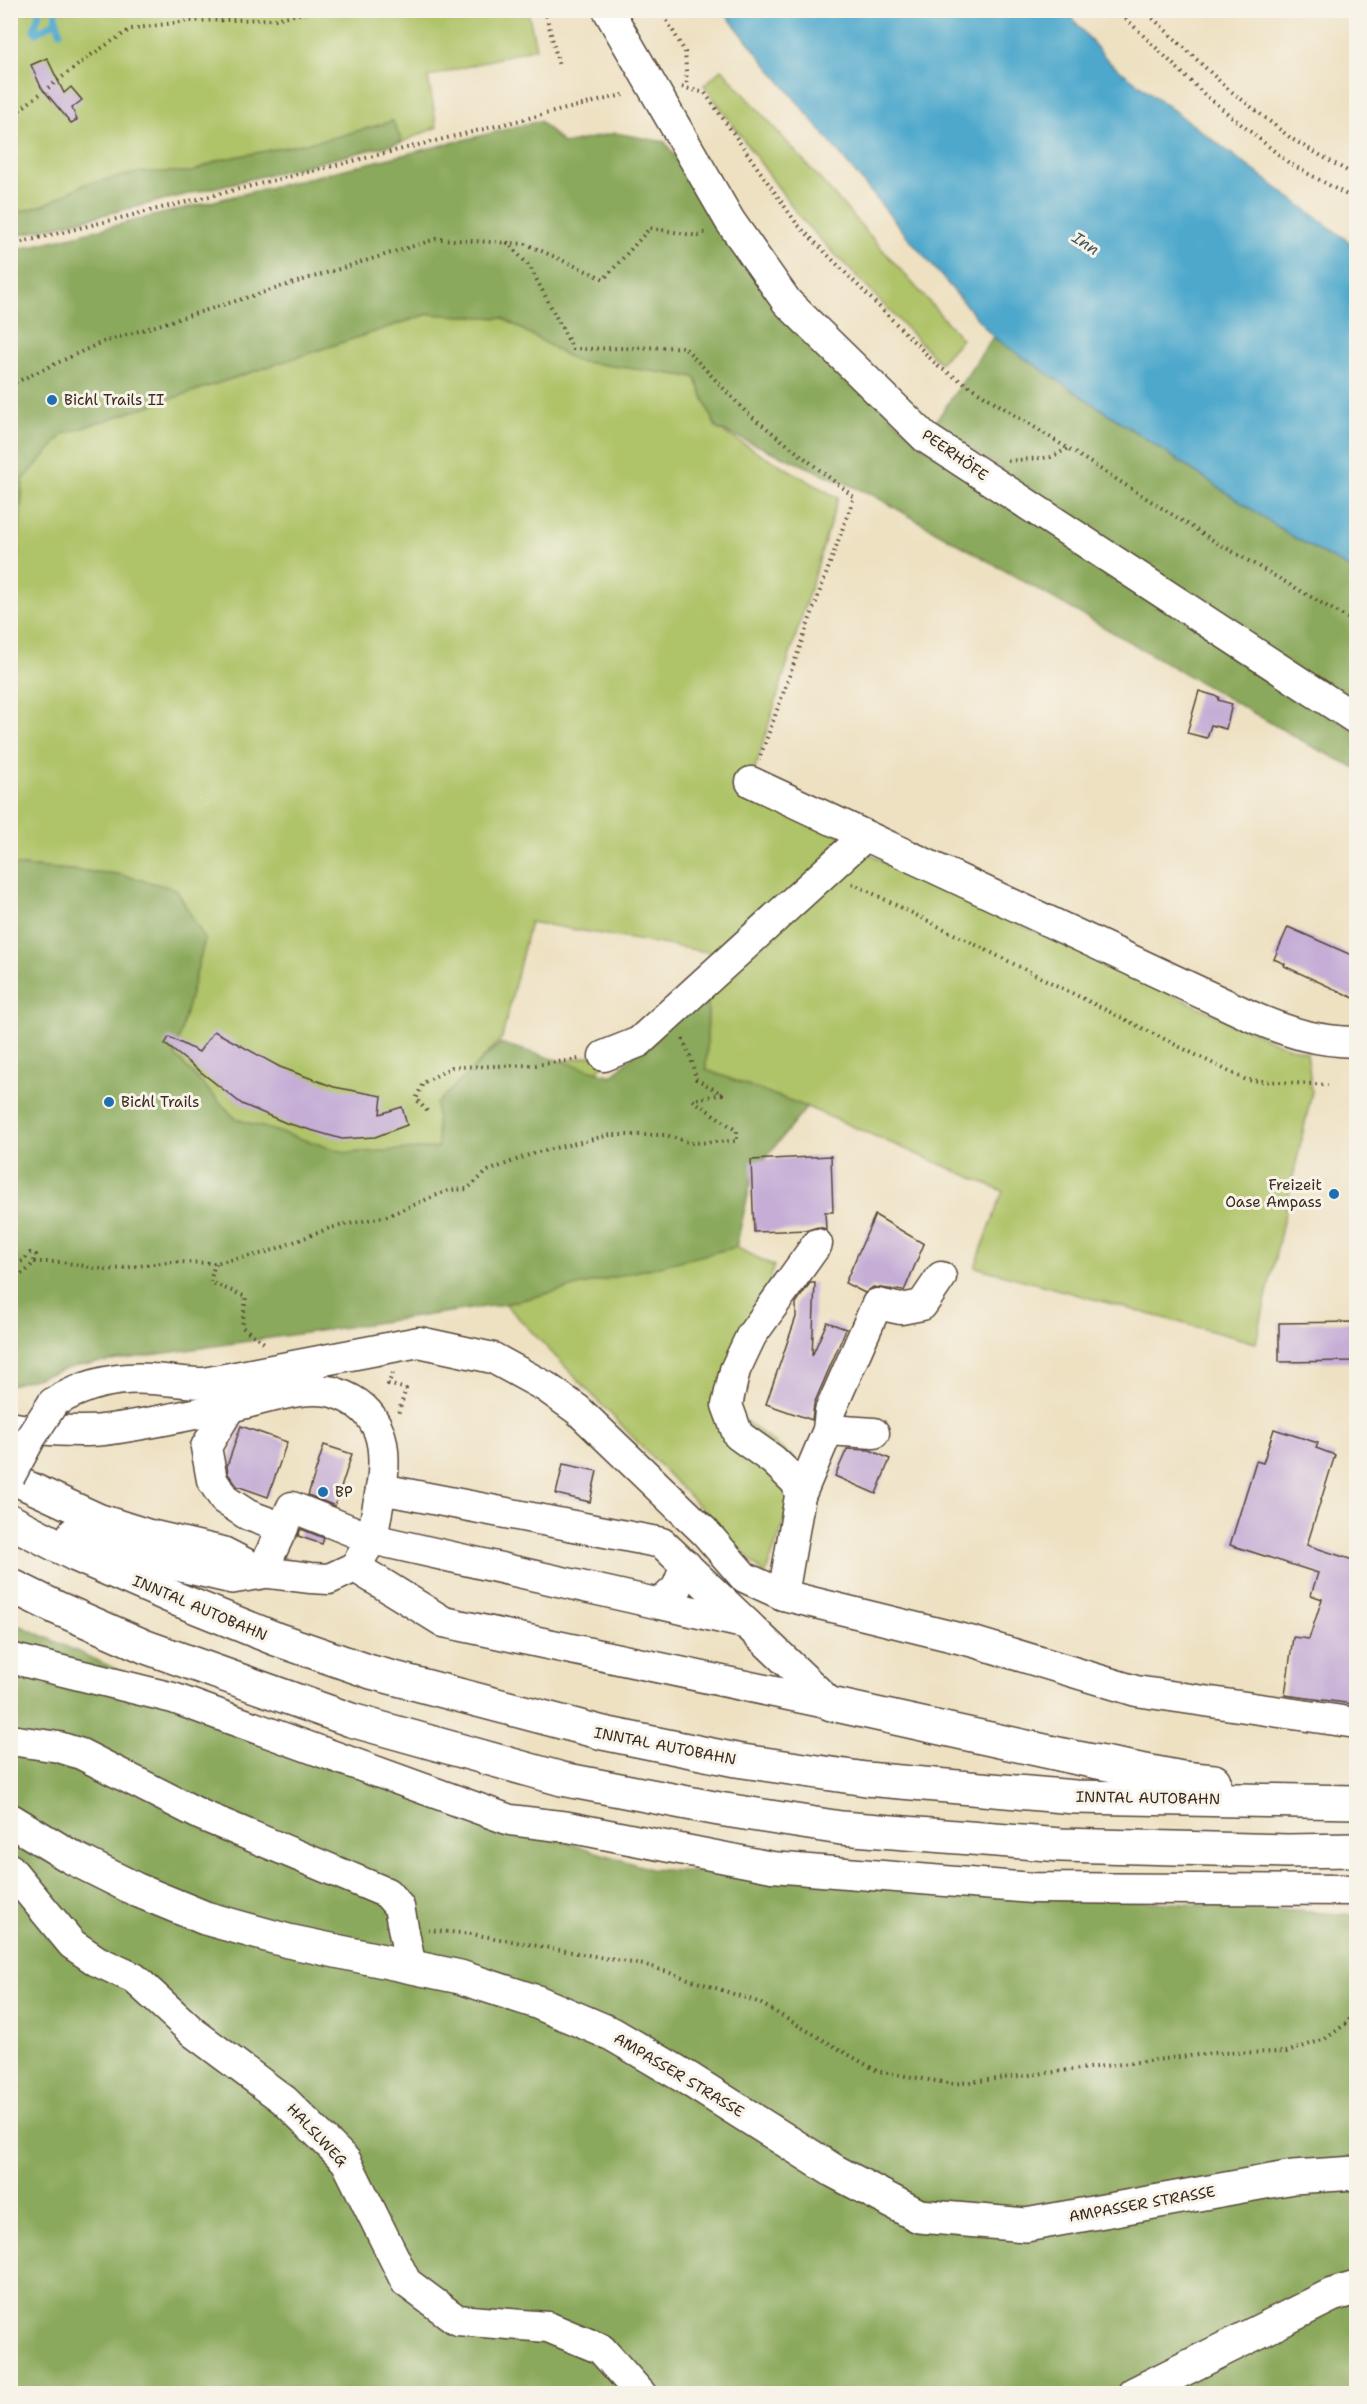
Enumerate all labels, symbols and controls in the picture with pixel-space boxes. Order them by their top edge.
water label: Inn [1067,226,1103,260]
place label: Bichl Trails II [64,390,164,410]
marker: Bichl Trails II [45,393,59,407]
street label: PEERHÖFE [918,425,992,485]
place label: Bichl Trails [121,1092,200,1112]
marker: Bichl Trails [102,1095,116,1109]
place label: Freizeit Oase Ampass [1225,1175,1322,1212]
marker: Freizeit Oase Ampass [1327,1187,1341,1201]
place label: BP [335,1482,353,1502]
marker: BP [316,1485,330,1499]
street label: INNTAL AUTOBAHN [130,1571,270,1645]
street label: INNTAL AUTOBAHN [592,1722,738,1770]
street label: INNTAL AUTOBAHN [1076,1787,1220,1809]
street label: AMPASSER STRASSE [610,2028,748,2122]
street label: HALSLWEG [282,2099,352,2171]
street label: AMPASSER STRASSE [1067,2181,1217,2227]

